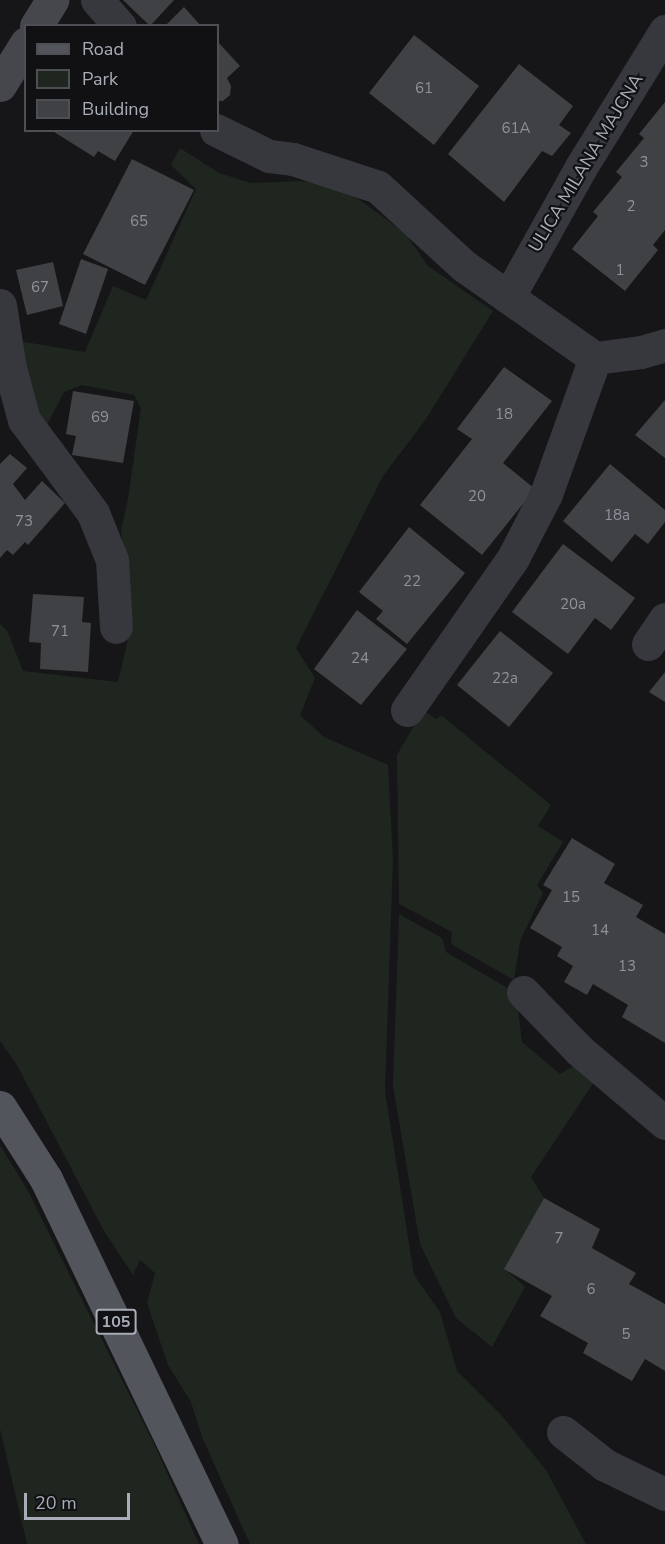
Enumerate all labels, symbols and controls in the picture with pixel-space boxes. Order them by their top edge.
legend [24,24,219,132]
text: Road [82,37,124,61]
text: Park [82,67,118,91]
street label: ULICA MILANA MAJCNA [524,70,648,256]
house number: 61 [415,80,433,98]
text: Building [82,97,149,121]
house number: 61A [502,120,530,138]
house number: 3 [640,154,648,172]
house number: 2 [627,198,635,216]
house number: 65 [130,213,148,231]
house number: 1 [616,262,624,280]
house number: 67 [31,279,49,297]
house number: 18 [495,406,513,424]
house number: 69 [91,409,109,427]
house number: 20 [468,488,486,506]
house number: 18a [604,507,630,525]
house number: 73 [15,513,33,531]
house number: 22 [403,573,421,591]
house number: 20a [560,596,586,614]
house number: 71 [51,623,69,641]
house number: 24 [351,650,369,668]
house number: 22a [492,670,518,688]
house number: 15 [562,889,580,907]
house number: 14 [591,922,609,940]
house number: 13 [618,958,636,976]
house number: 7 [555,1230,563,1248]
house number: 6 [587,1281,595,1299]
road number: 105 [95,1309,137,1335]
house number: 5 [622,1326,630,1344]
scale bar [27,1481,134,1519]
text: 20 m [35,1491,77,1515]

